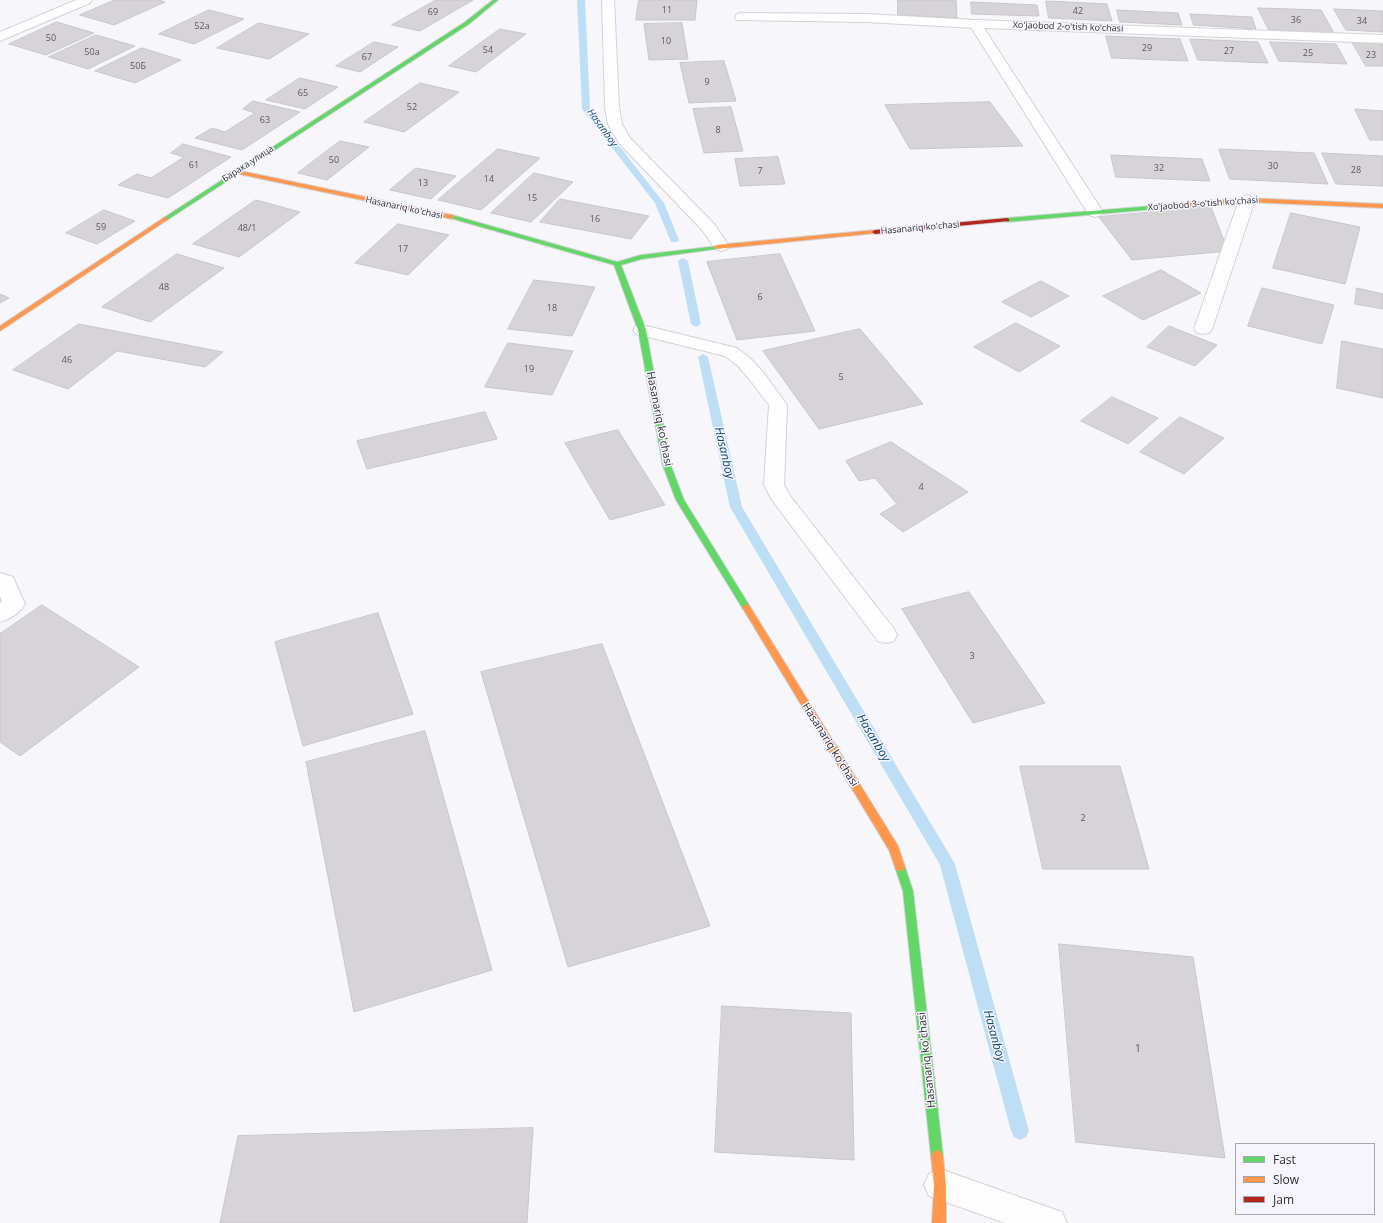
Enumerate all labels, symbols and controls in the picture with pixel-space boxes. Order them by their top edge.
house number: 11 [662,5,672,15]
house number: 42 [1073,6,1083,16]
house number: 69 [428,7,438,17]
house number: 36 [1291,15,1301,25]
house number: 34 [1357,16,1367,26]
street label: Xo'jaobod 2-o'tish ko'chasi [1013,20,1123,34]
house number: 52а [194,21,210,31]
house number: 50 [46,33,56,43]
house number: 10 [661,36,671,46]
house number: 29 [1142,43,1152,53]
house number: 54 [483,45,493,55]
house number: 27 [1224,46,1234,56]
house number: 50а [84,47,100,57]
house number: 25 [1303,48,1313,58]
house number: 23 [1366,50,1376,60]
house number: 67 [362,52,372,62]
house number: 50Б [130,61,146,71]
house number: 9 [704,77,710,87]
house number: 65 [298,88,308,98]
house number: 52 [407,102,417,112]
water label: Hasanboy [584,107,620,149]
house number: 63 [260,115,270,125]
house number: 8 [715,125,721,135]
street label: Барака улица [220,143,276,185]
house number: 50 [329,155,339,165]
house number: 61 [189,160,199,170]
house number: 30 [1268,161,1278,171]
house number: 32 [1154,163,1164,173]
house number: 28 [1351,165,1361,175]
house number: 7 [757,166,763,176]
house number: 14 [484,174,494,184]
house number: 13 [418,178,428,188]
house number: 15 [527,193,537,203]
street label: Hasanariq ko'chasi [364,195,444,221]
street label: Xo'jaobod 3-o'tish ko'chasi [1147,195,1259,213]
house number: 16 [590,214,600,224]
street label: Hasanariq ko'chasi [880,219,960,237]
house number: 59 [96,222,106,232]
house number: 48/1 [238,223,256,233]
house number: 17 [398,244,408,254]
house number: 48 [159,282,169,292]
house number: 6 [757,292,763,302]
house number: 18 [547,303,557,313]
house number: 46 [62,355,72,365]
house number: 19 [524,364,534,374]
street label: Hasanariq ko'chasi [643,370,675,468]
house number: 5 [838,372,844,382]
water label: Hasanboy [711,426,737,480]
house number: 4 [918,482,924,492]
house number: 3 [969,651,975,661]
street label: Hasanariq ko'chasi [799,701,861,789]
water label: Hasanboy [853,712,893,764]
house number: 2 [1080,813,1086,823]
water label: Hasanboy [980,1009,1008,1063]
street label: Hasanariq ko'chasi [915,1011,939,1109]
house number: 1 [1135,1042,1141,1056]
legend [1235,1143,1375,1215]
text: Fast [1273,1151,1296,1168]
text: Slow [1273,1171,1299,1188]
text: Jam [1273,1191,1294,1208]

